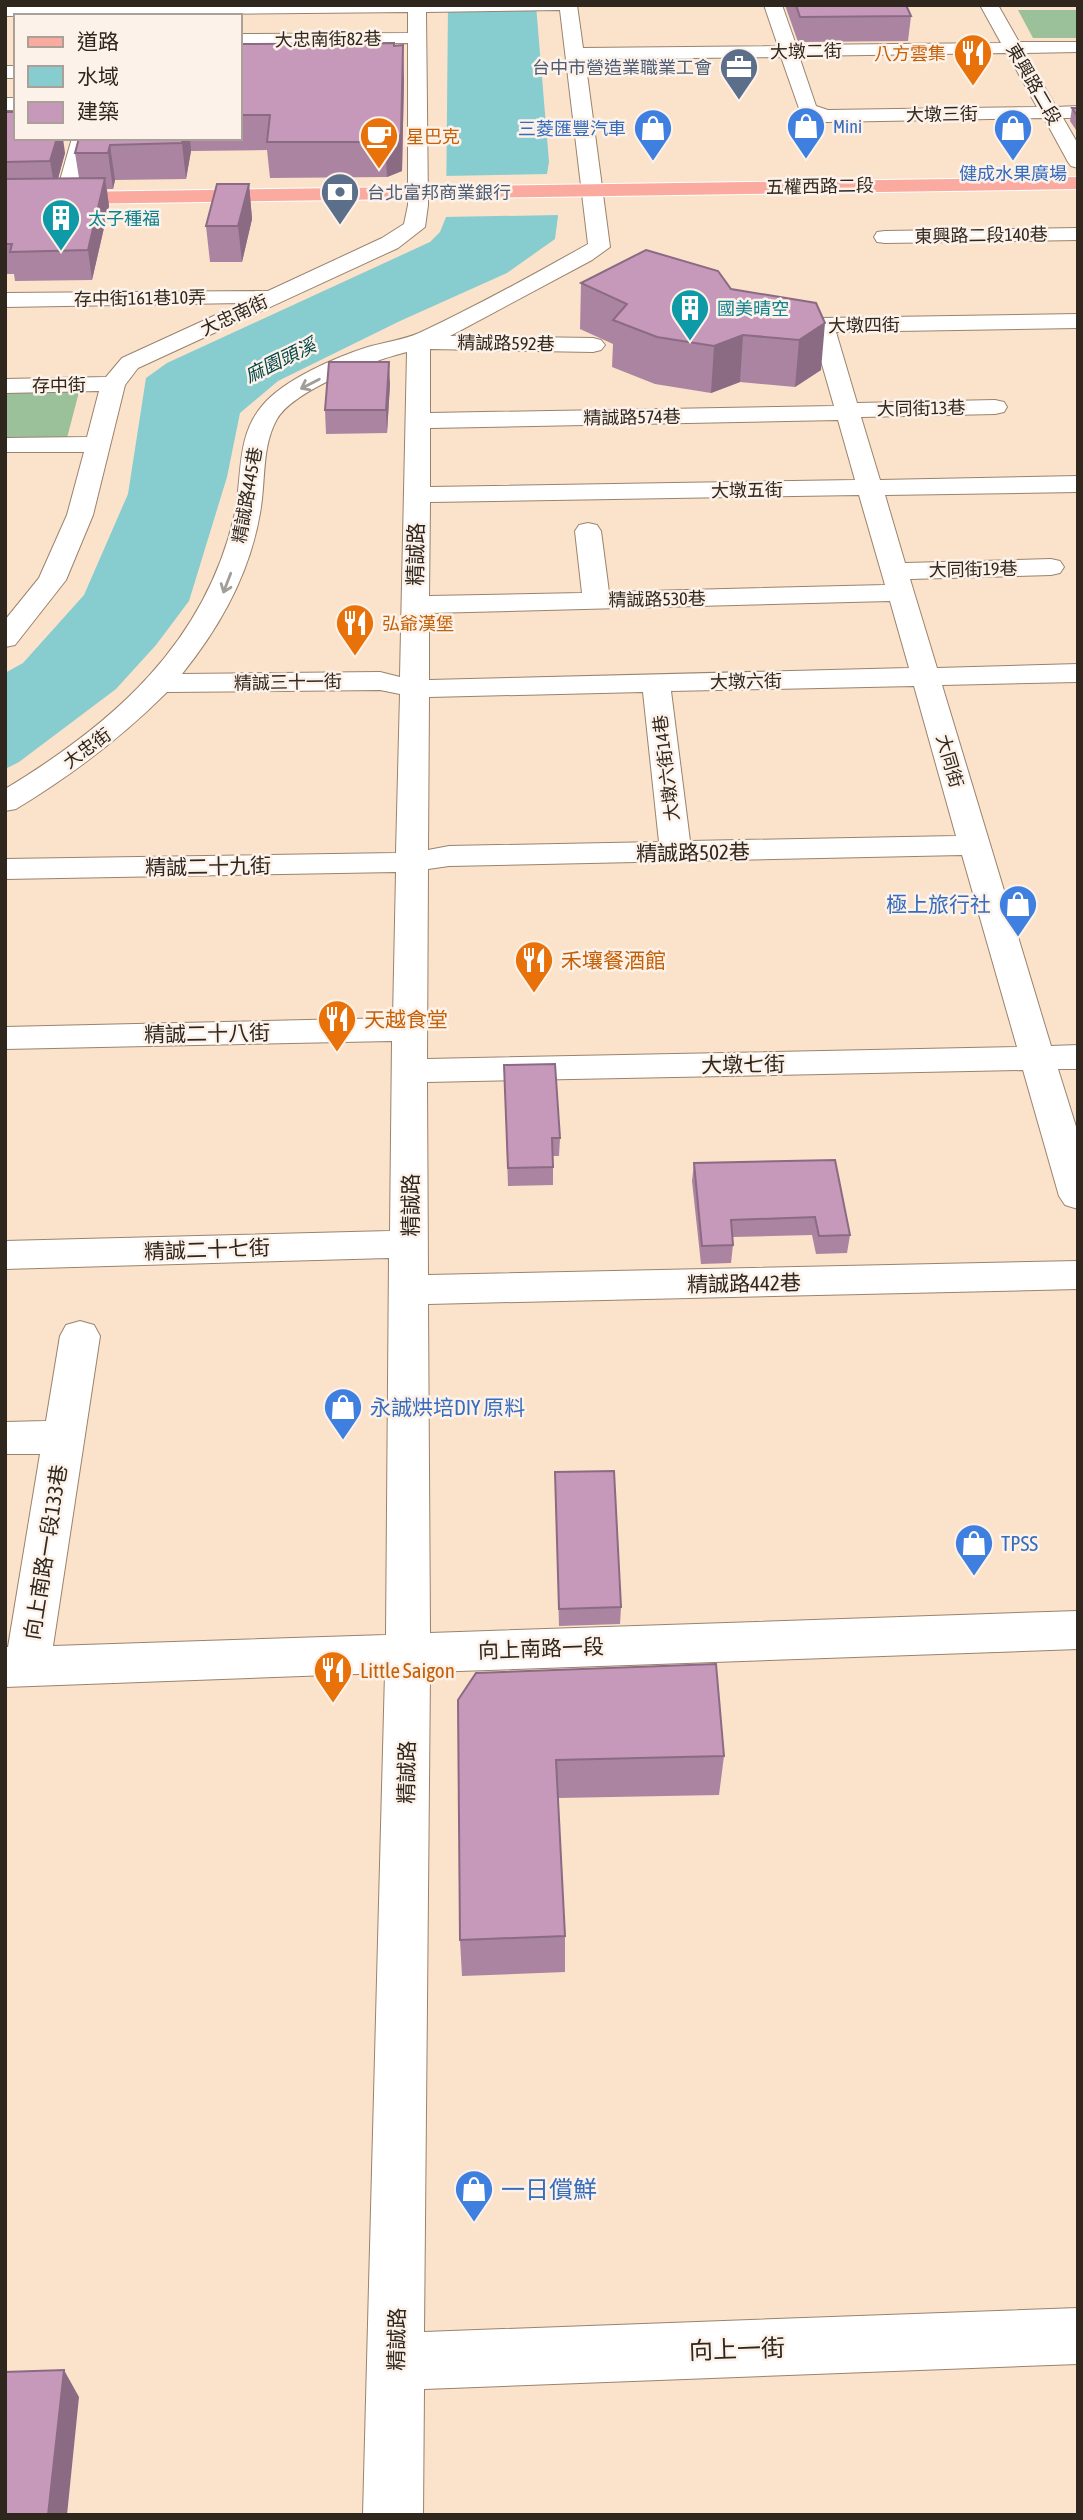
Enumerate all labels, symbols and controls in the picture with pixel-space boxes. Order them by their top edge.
legend [14,14,242,140]
street label: 大忠南街82巷 [274,28,382,50]
text: 道路 [77,29,119,53]
restaurant icon: 八方雲集 [952,32,994,87]
street label: 大墩二街 [770,40,842,62]
street label: 東興路二段 [1002,40,1066,128]
place label: 八方雲集 [874,43,946,64]
office icon: 台中市營造業職業工會 [718,46,760,101]
place label: 台中市營造業職業工會 [532,57,712,78]
text: 水域 [77,64,119,88]
text: 建築 [77,99,119,123]
street label: 大墩三街 [906,103,978,125]
shop icon: Mini [785,105,827,160]
shop icon: 三菱匯豐汽車 [632,107,674,162]
shop icon: 健成水果廣場 [992,107,1034,162]
cafe icon: 星巴克 [358,115,400,170]
place label: Mini [833,116,862,137]
place label: 三菱匯豐汽車 [518,118,626,139]
place label: 星巴克 [406,126,460,147]
place label: 健成水果廣場 [959,163,1067,184]
bank icon: 台北富邦商業銀行 [319,171,361,226]
street label: 五權西路二段 [766,175,874,197]
place label: 台北富邦商業銀行 [367,182,511,203]
building icon: 太子種福 [40,197,82,252]
place label: 太子種福 [88,208,160,229]
street label: 東興路二段140巷 [914,223,1048,247]
street label: 存中街161巷10弄 [74,286,206,310]
building icon: 國美晴空 [669,287,711,342]
street label: 大忠南街 [197,290,271,340]
place label: 國美晴空 [717,298,789,319]
street label: 大墩四街 [828,314,900,336]
water label: 麻園頭溪 [241,332,322,387]
street label: 精誠路592巷 [457,332,555,354]
street label: 存中街 [32,374,86,396]
one-way arrow [300,378,321,391]
street label: 大同街13巷 [876,397,966,419]
street label: 精誠路574巷 [583,406,681,428]
street label: 精誠路445巷 [228,445,266,545]
street label: 大墩五街 [711,479,783,501]
street label: 精誠路 [402,522,428,586]
street label: 大同街19巷 [928,558,1018,580]
one-way arrow [219,571,232,593]
street label: 精誠路530巷 [608,588,706,610]
restaurant icon: 弘爺漢堡 [334,602,376,657]
place label: 弘爺漢堡 [382,613,454,634]
street label: 大墩六街 [710,670,782,692]
street label: 精誠三十一街 [234,671,342,693]
street label: 大墩六街14巷 [649,714,683,822]
street label: 大忠街 [59,724,115,772]
street label: 大同街 [932,732,968,790]
street label: 精誠路502巷 [636,839,750,865]
street label: 精誠二十九街 [145,853,271,879]
shop icon: 極上旅行社 [997,883,1039,938]
place label: 極上旅行社 [886,892,991,916]
restaurant icon: 禾壤餐酒館 [513,939,555,994]
place label: 禾壤餐酒館 [561,948,666,972]
restaurant icon: 天越食堂 [316,998,358,1053]
place label: 天越食堂 [364,1007,448,1031]
street label: 精誠二十八街 [144,1020,270,1046]
street label: 大墩七街 [701,1051,785,1077]
street label: 精誠路 [398,1174,422,1237]
street label: 精誠二十七街 [144,1235,270,1263]
street label: 精誠路442巷 [687,1270,801,1296]
shop icon: 永誠烘培DIY 原料 [322,1386,364,1441]
place label: 永誠烘培DIY 原料 [370,1395,525,1419]
street label: 向上南路一段133巷 [19,1463,71,1641]
shop icon: TPSS [953,1522,995,1577]
place label: TPSS [1001,1531,1038,1555]
street label: 向上南路一段 [478,1634,604,1662]
restaurant icon: Little Saigon [312,1649,354,1704]
place label: Little Saigon [360,1658,455,1682]
street label: 精誠路 [393,1740,419,1804]
shop icon: 一日償鮮 [453,2168,495,2223]
place label: 一日償鮮 [501,2176,597,2203]
street label: 精誠路 [383,2307,409,2371]
street label: 向上一街 [689,2334,785,2364]

